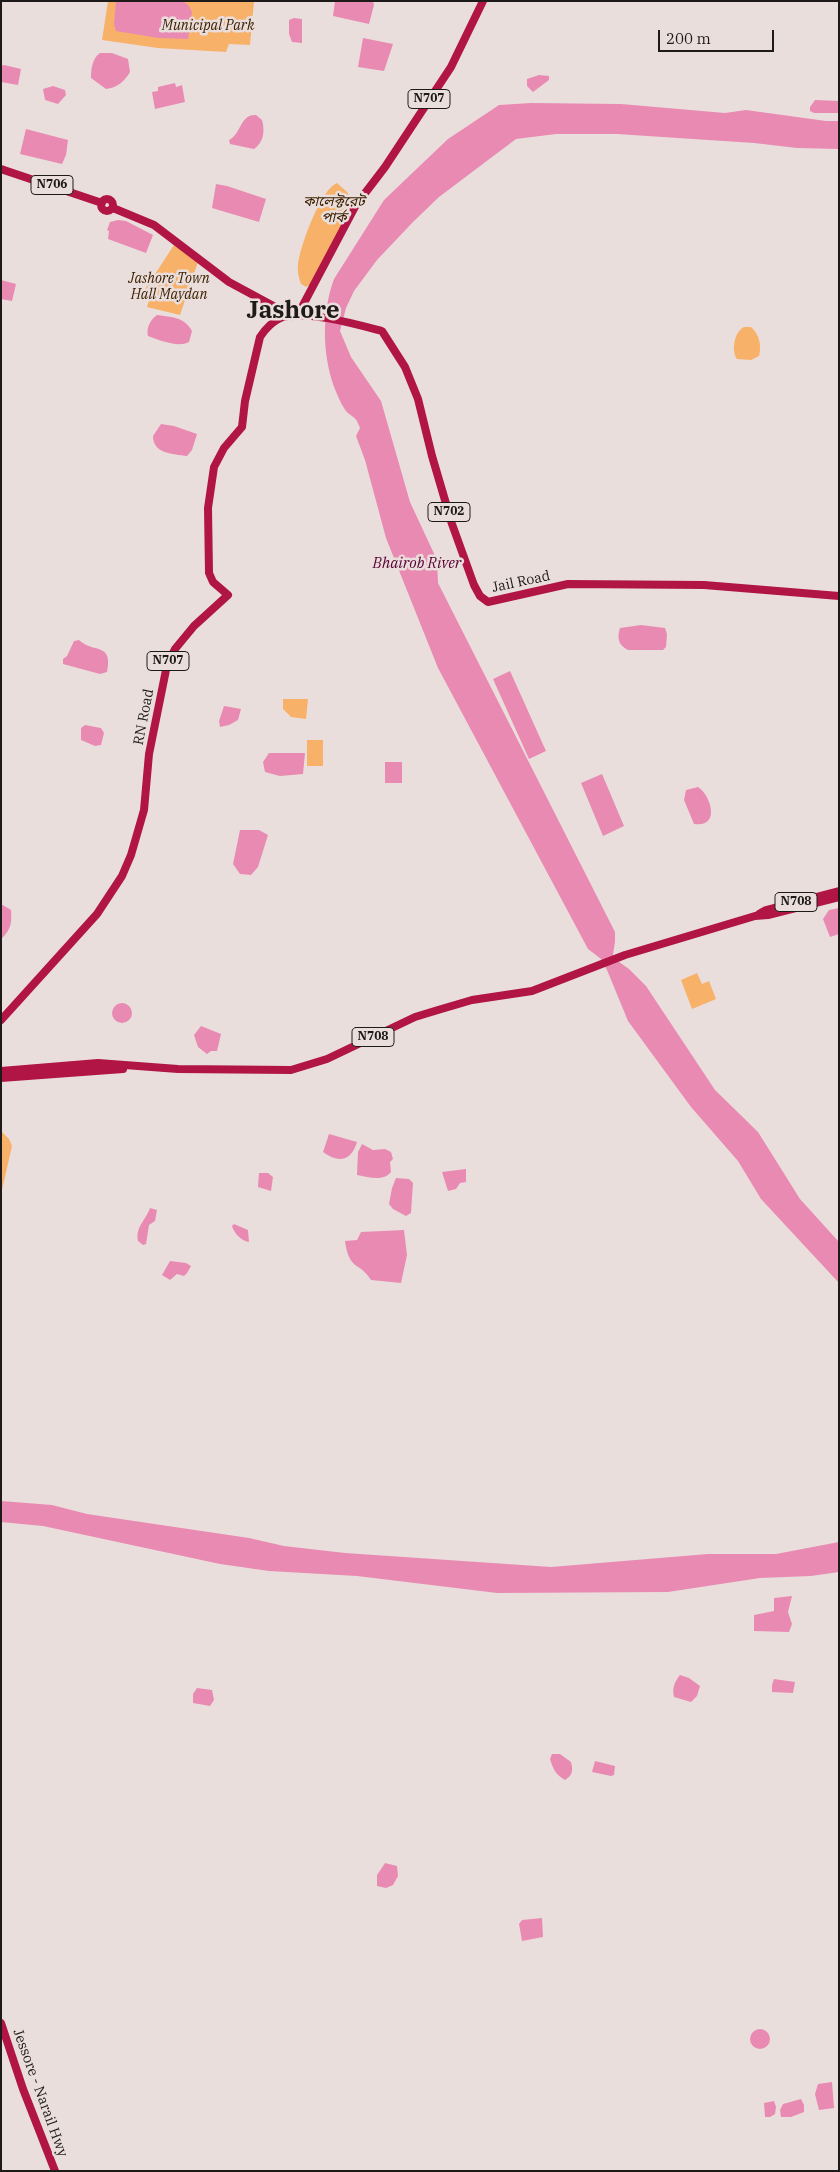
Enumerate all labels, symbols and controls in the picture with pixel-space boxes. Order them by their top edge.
park label: Municipal Park [162,18,254,34]
scale bar [660,20,776,52]
text: 200 m [666,29,711,48]
road number: N707 [408,90,450,108]
road number: N706 [31,176,73,194]
park label: কালেক্টরেট পার্ক [303,194,365,226]
park label: Jashore Town Hall Maydan [128,271,210,304]
district label: Jashore [246,297,340,325]
road number: N702 [428,502,470,522]
water label: Bhairob River [373,555,461,573]
street label: Jail Road [490,568,552,596]
road number: N707 [147,651,189,670]
street label: RN Road [130,687,158,747]
road number: N708 [775,892,817,912]
road number: N708 [352,1028,394,1046]
street label: Jessore - Narail Hwy [9,2027,71,2159]

